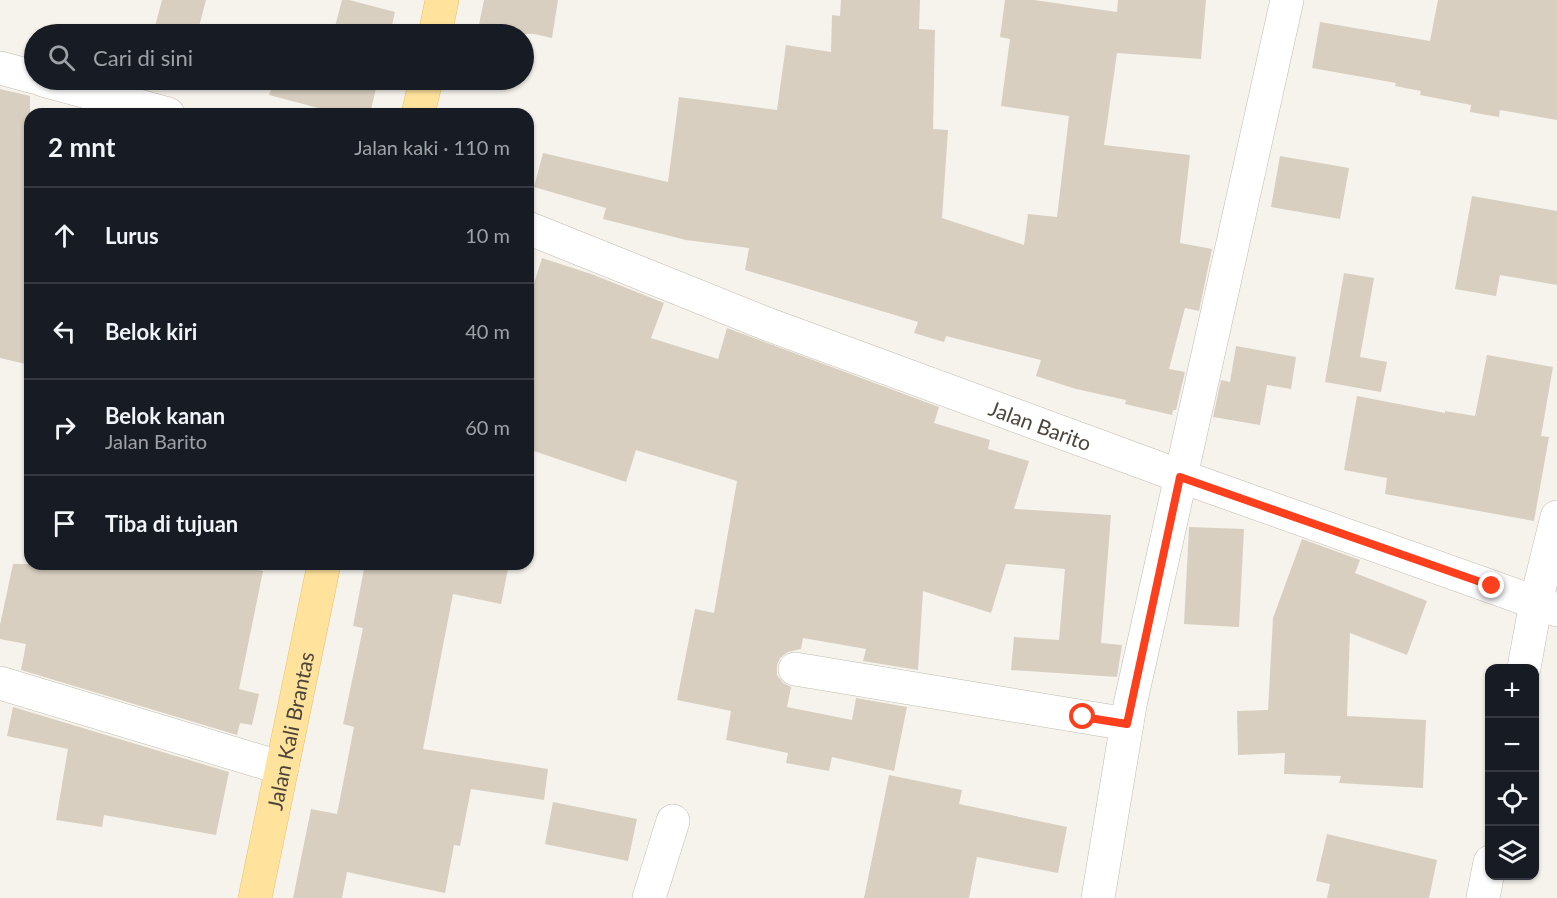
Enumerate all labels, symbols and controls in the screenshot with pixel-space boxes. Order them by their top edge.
search box [24,24,534,90]
icon: search [45,41,78,74]
text: Cari di sini [93,44,193,71]
text: 2 mnt [48,131,115,163]
text: Jalan kaki · 110 m [354,135,510,159]
icon: ahead [48,219,81,252]
text: Lurus [105,222,159,249]
text: 10 m [465,223,510,247]
icon: left [48,315,81,348]
text: Belok kiri [105,318,197,345]
text: 40 m [465,319,510,343]
street label: Jalan Barito [986,394,1095,455]
text: Belok kanan [105,402,225,429]
icon: right [48,411,81,444]
text: 60 m [465,415,510,439]
text: Jalan Barito [105,429,207,453]
icon: arrive [48,507,81,540]
text: Tiba di tujuan [105,510,238,537]
route end [1478,572,1504,598]
street label: Jalan Kali Brantas [261,649,318,812]
map controls [1485,664,1539,880]
button: + [1485,664,1539,718]
route start [1069,703,1095,729]
button: − [1485,718,1539,772]
button: locate [1485,772,1539,826]
button: layers [1485,826,1539,880]

